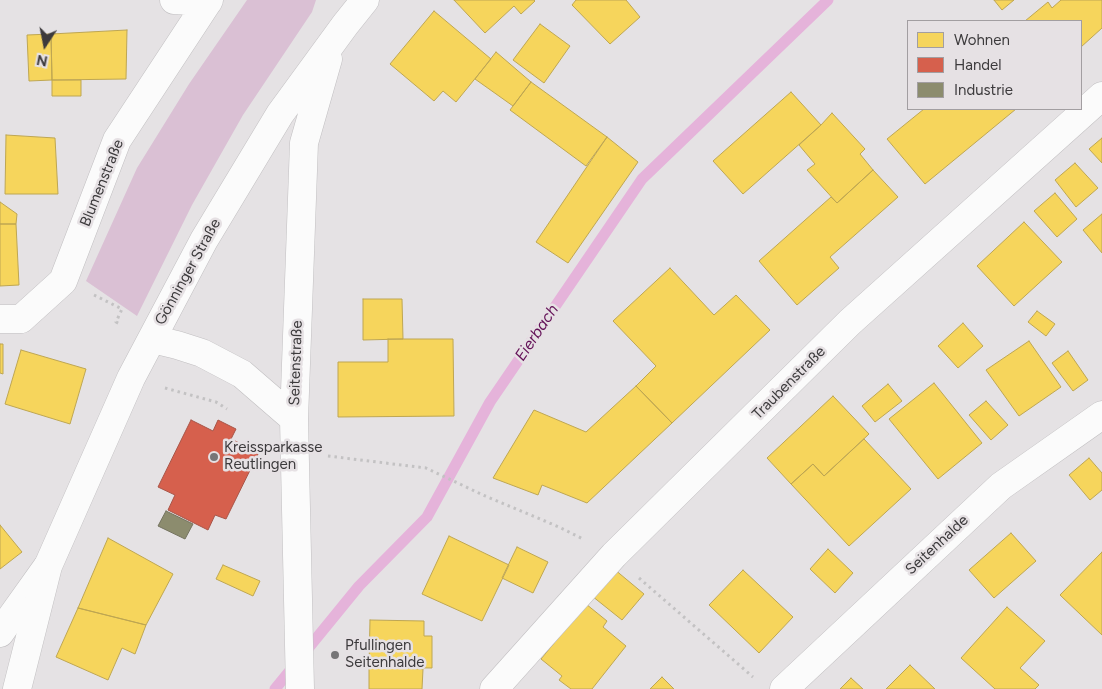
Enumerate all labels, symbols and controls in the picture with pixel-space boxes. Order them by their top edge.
north arrow [20,20,70,70]
legend [907,20,1082,110]
text: Wohnen [954,31,1010,49]
text: N [35,51,49,70]
text: Handel [954,56,1002,74]
text: Industrie [954,81,1013,99]
street label: Blumenstraße [76,137,128,229]
street label: Gönninger Straße [151,216,225,328]
water label: Eierbach [511,301,563,365]
street label: Seitenstraße [286,320,306,406]
street label: Traubenstraße [749,343,829,423]
place label: Kreissparkasse Reutlingen [224,439,322,474]
marker: Kreissparkasse Reutlingen [208,451,220,463]
street label: Seitenhalde [902,511,972,579]
place label: Pfullingen Seitenhalde [345,637,424,672]
marker: Pfullingen Seitenhalde [329,649,341,661]

